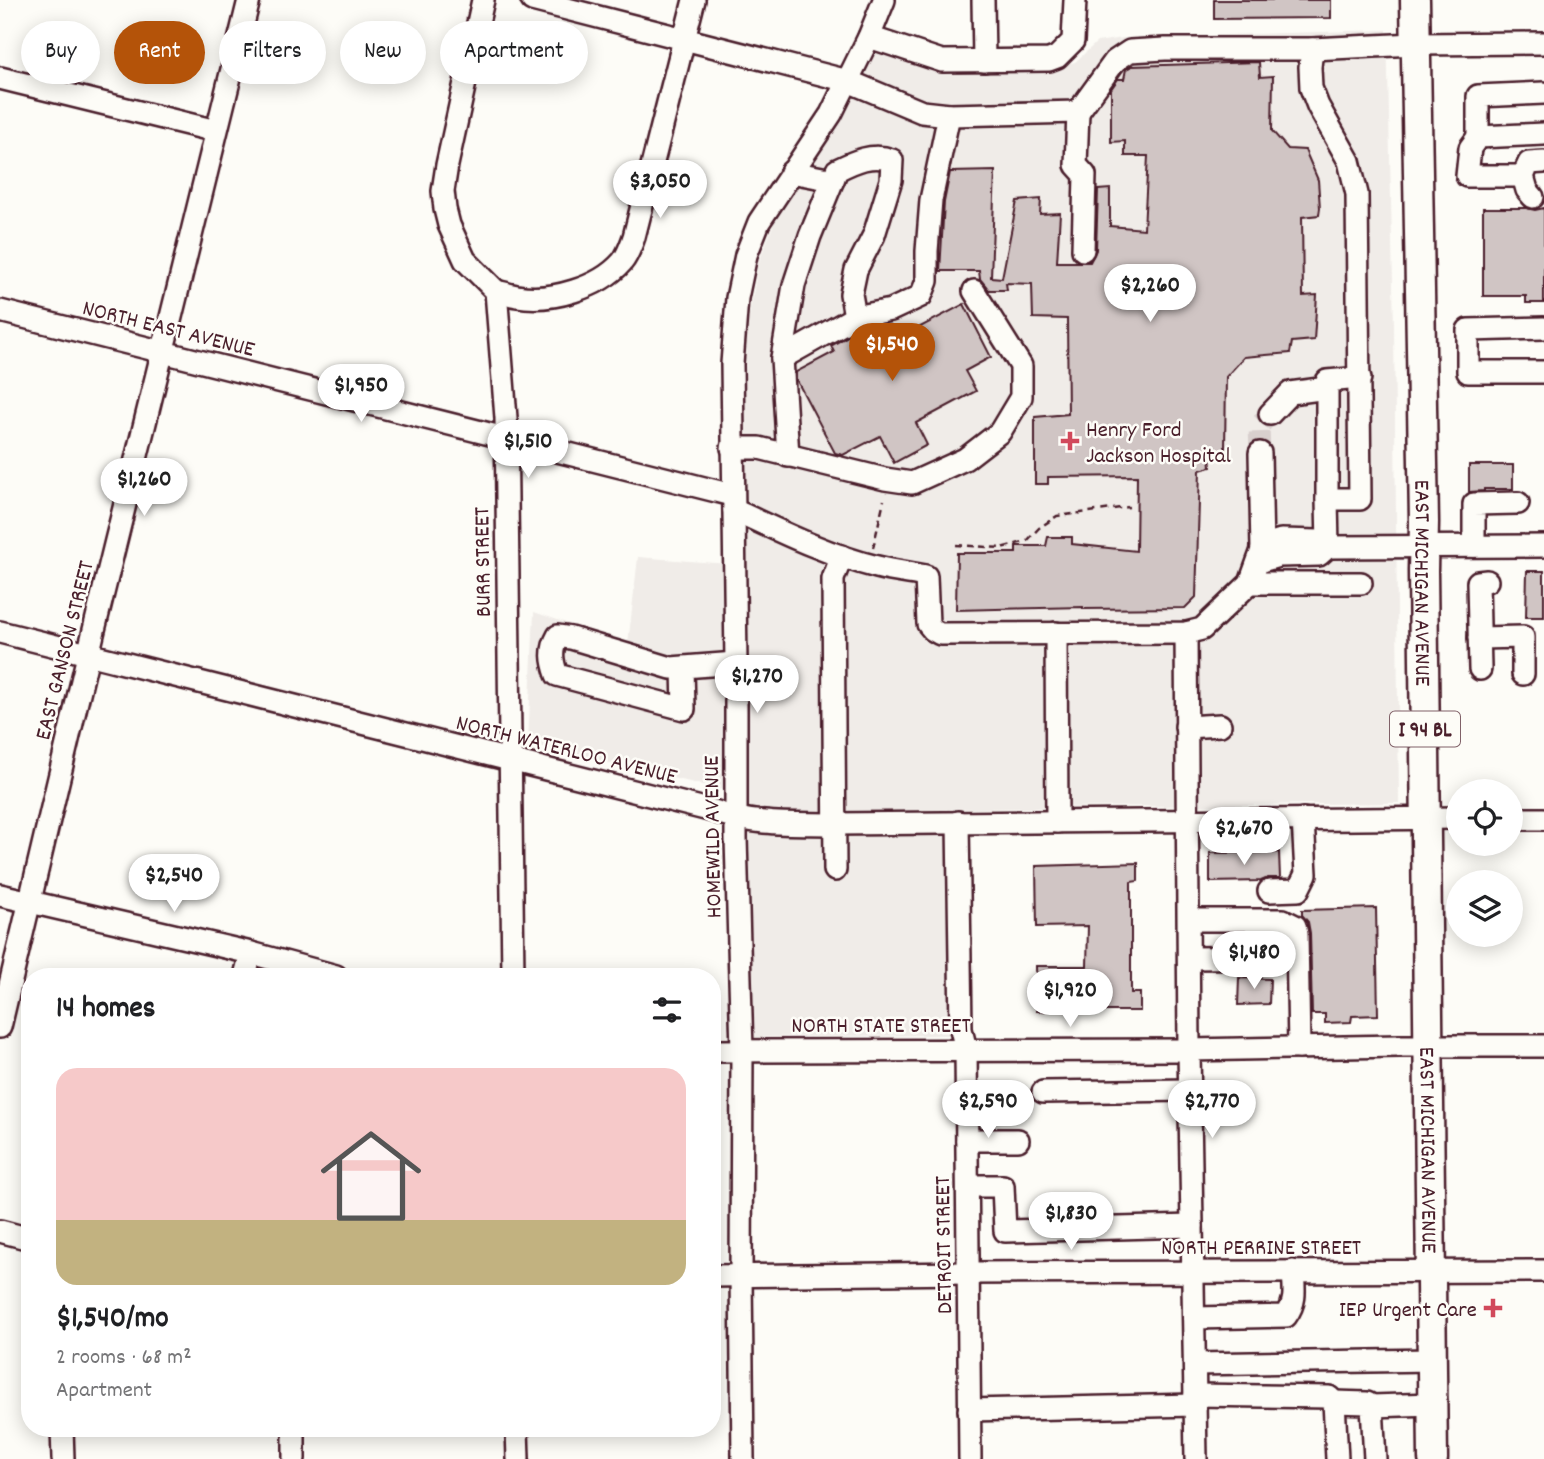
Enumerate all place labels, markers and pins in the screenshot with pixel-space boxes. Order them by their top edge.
pin: $3,050 [603,160,717,220]
pin: $2,260 [1093,264,1207,324]
pin: $1,540 [835,324,949,383]
pin: $1,950 [304,364,418,424]
place label: Henry Ford Jackson Hospital [1086,415,1231,474]
pin: $1,510 [471,420,585,480]
marker: Henry Ford Jackson Hospital [1060,431,1080,451]
pin: $1,260 [87,458,201,518]
pin: $1,270 [700,656,814,715]
pin: $2,670 [1187,808,1301,867]
pin: $2,540 [117,855,231,914]
pin: $1,480 [1197,932,1311,991]
pin: $1,920 [1013,970,1127,1029]
pin: $2,590 [931,1080,1045,1140]
pin: $2,770 [1155,1080,1269,1140]
pin: $1,830 [1014,1192,1128,1252]
place label: IEP Urgent Care [1339,1295,1477,1328]
marker: IEP Urgent Care [1483,1298,1503,1318]

